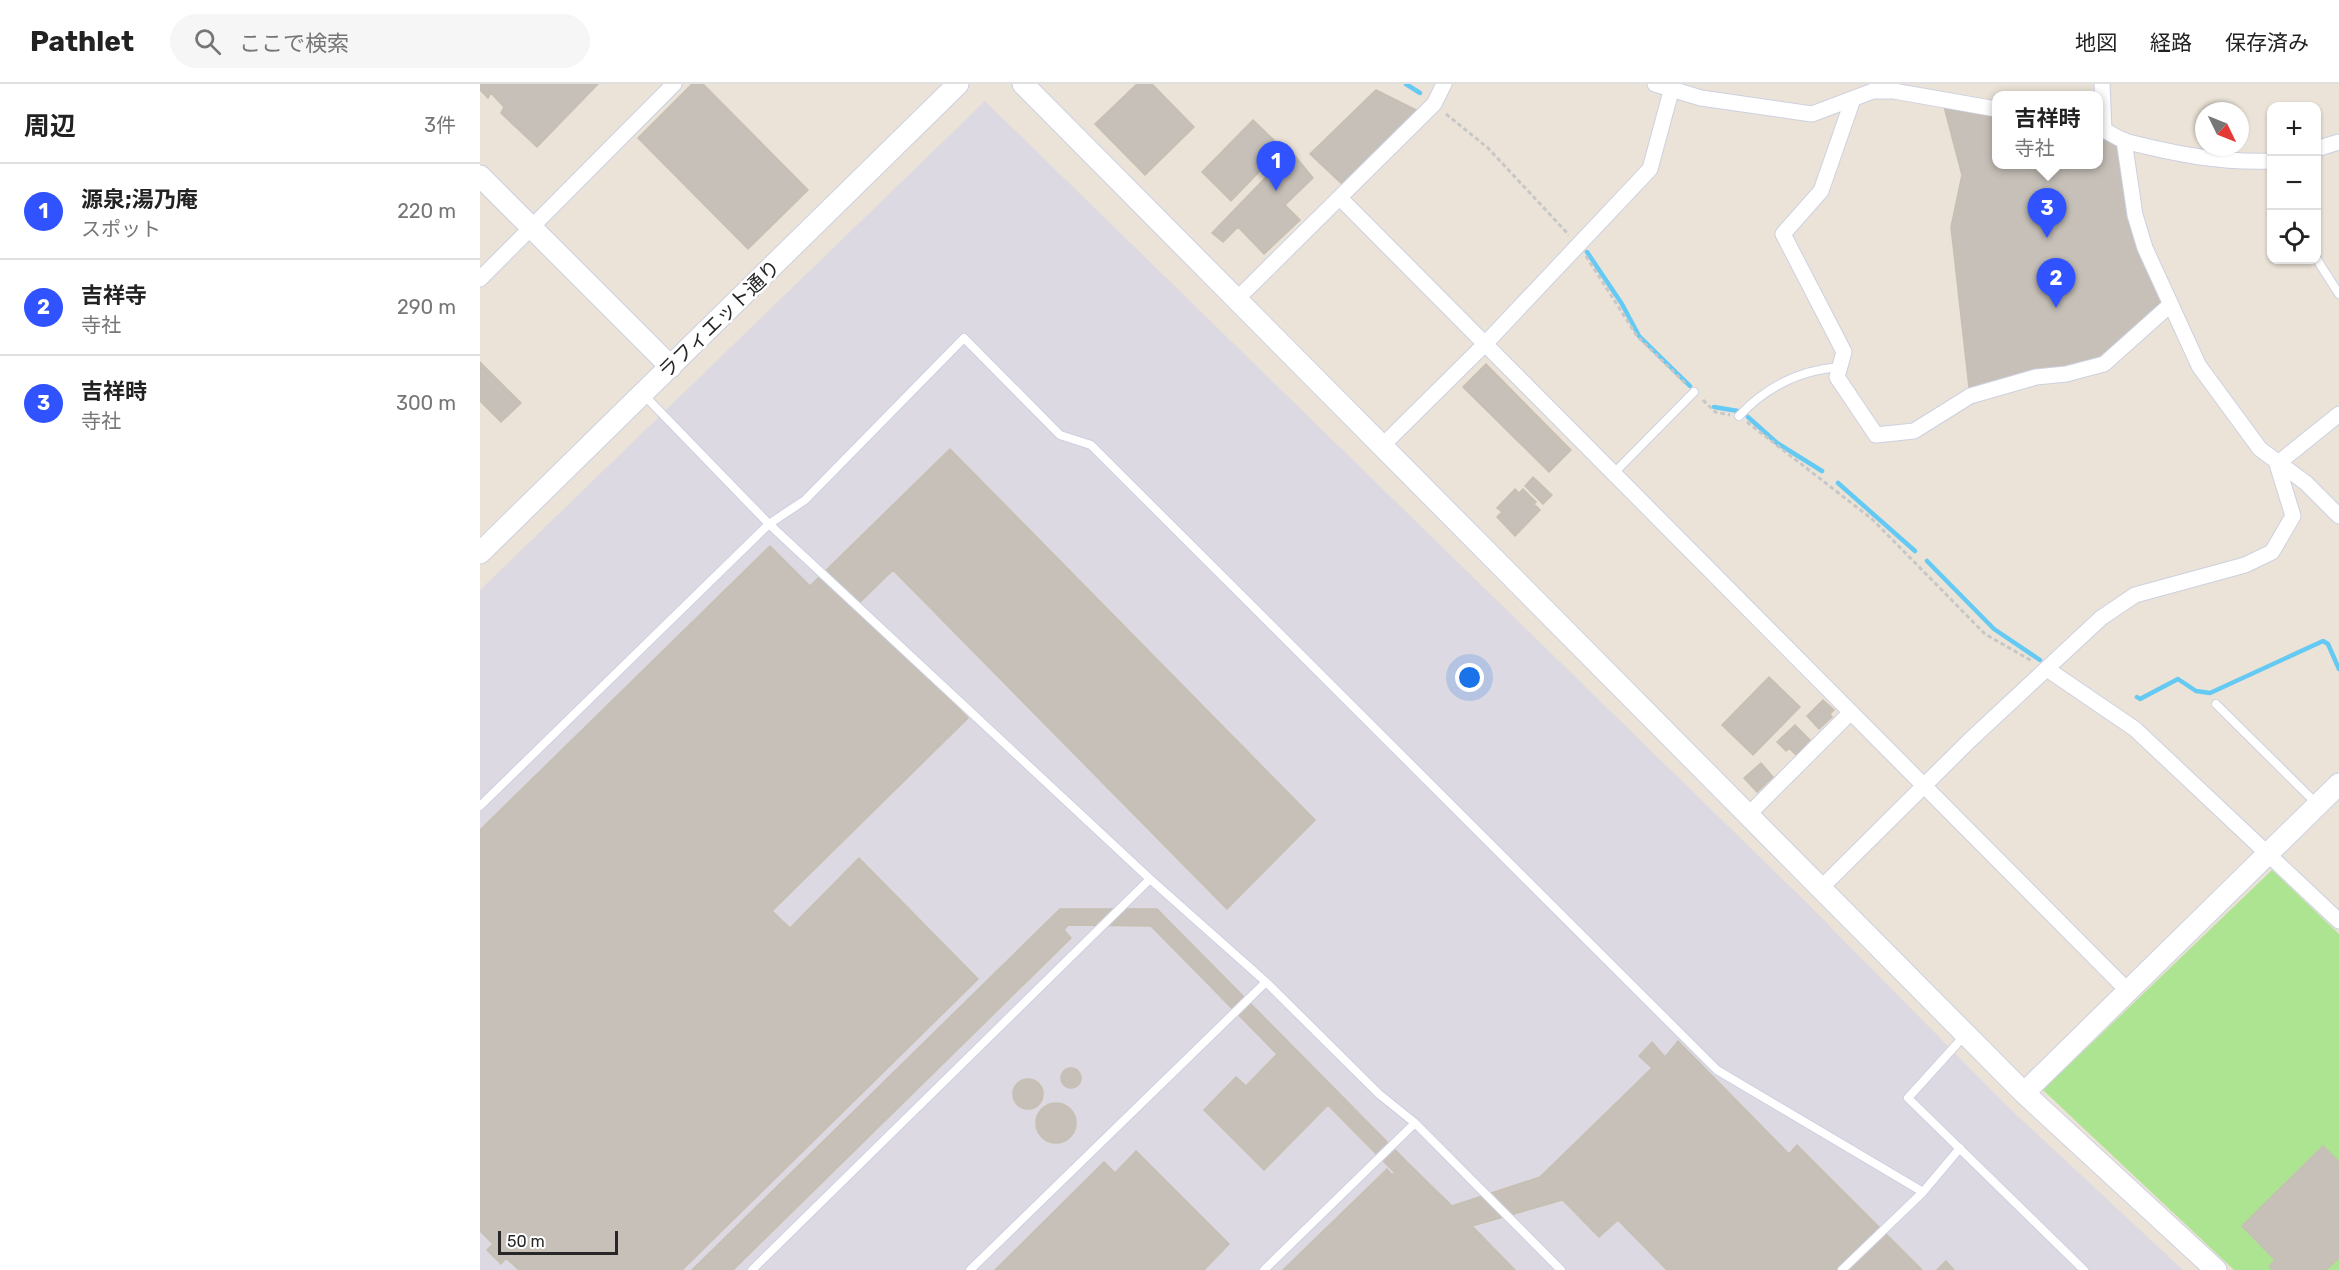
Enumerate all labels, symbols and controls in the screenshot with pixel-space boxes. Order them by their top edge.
search box [170,14,590,68]
text: Pathlet [30,25,134,58]
icon: search [191,25,224,58]
text: ここで検索 [239,30,349,57]
text: 地図 [2075,30,2117,55]
text: 経路 [2150,30,2192,55]
text: 保存済み [2225,30,2309,55]
popup [1992,91,2103,169]
north arrow [2195,102,2249,156]
map controls [2267,102,2321,264]
button: + [2267,102,2321,156]
text: 吉祥時 [2014,105,2081,132]
text: 周辺 [24,111,76,142]
text: 3件 [424,113,456,137]
text: 寺社 [2014,136,2054,160]
pin: 1 [1256,141,1296,191]
button: − [2267,156,2321,210]
text: 源泉;湯乃庵 [81,186,198,213]
pin: 3 [2028,188,2066,238]
text: 1 [39,199,48,223]
text: 220 m [397,199,456,223]
button: locate [2267,210,2321,264]
text: スポット [81,217,161,241]
street label: ラフィエット通り [653,255,785,383]
pin: 2 [2036,258,2076,308]
text: 吉祥寺 [81,282,147,309]
text: 2 [37,295,50,319]
text: 290 m [397,295,456,319]
text: 寺社 [81,313,121,337]
text: 吉祥時 [81,378,147,405]
text: 3 [37,391,50,415]
text: 300 m [396,391,456,415]
text: 寺社 [81,409,121,433]
your location [1455,663,1484,692]
scale bar [498,1228,618,1256]
text: 50 m [507,1232,545,1251]

